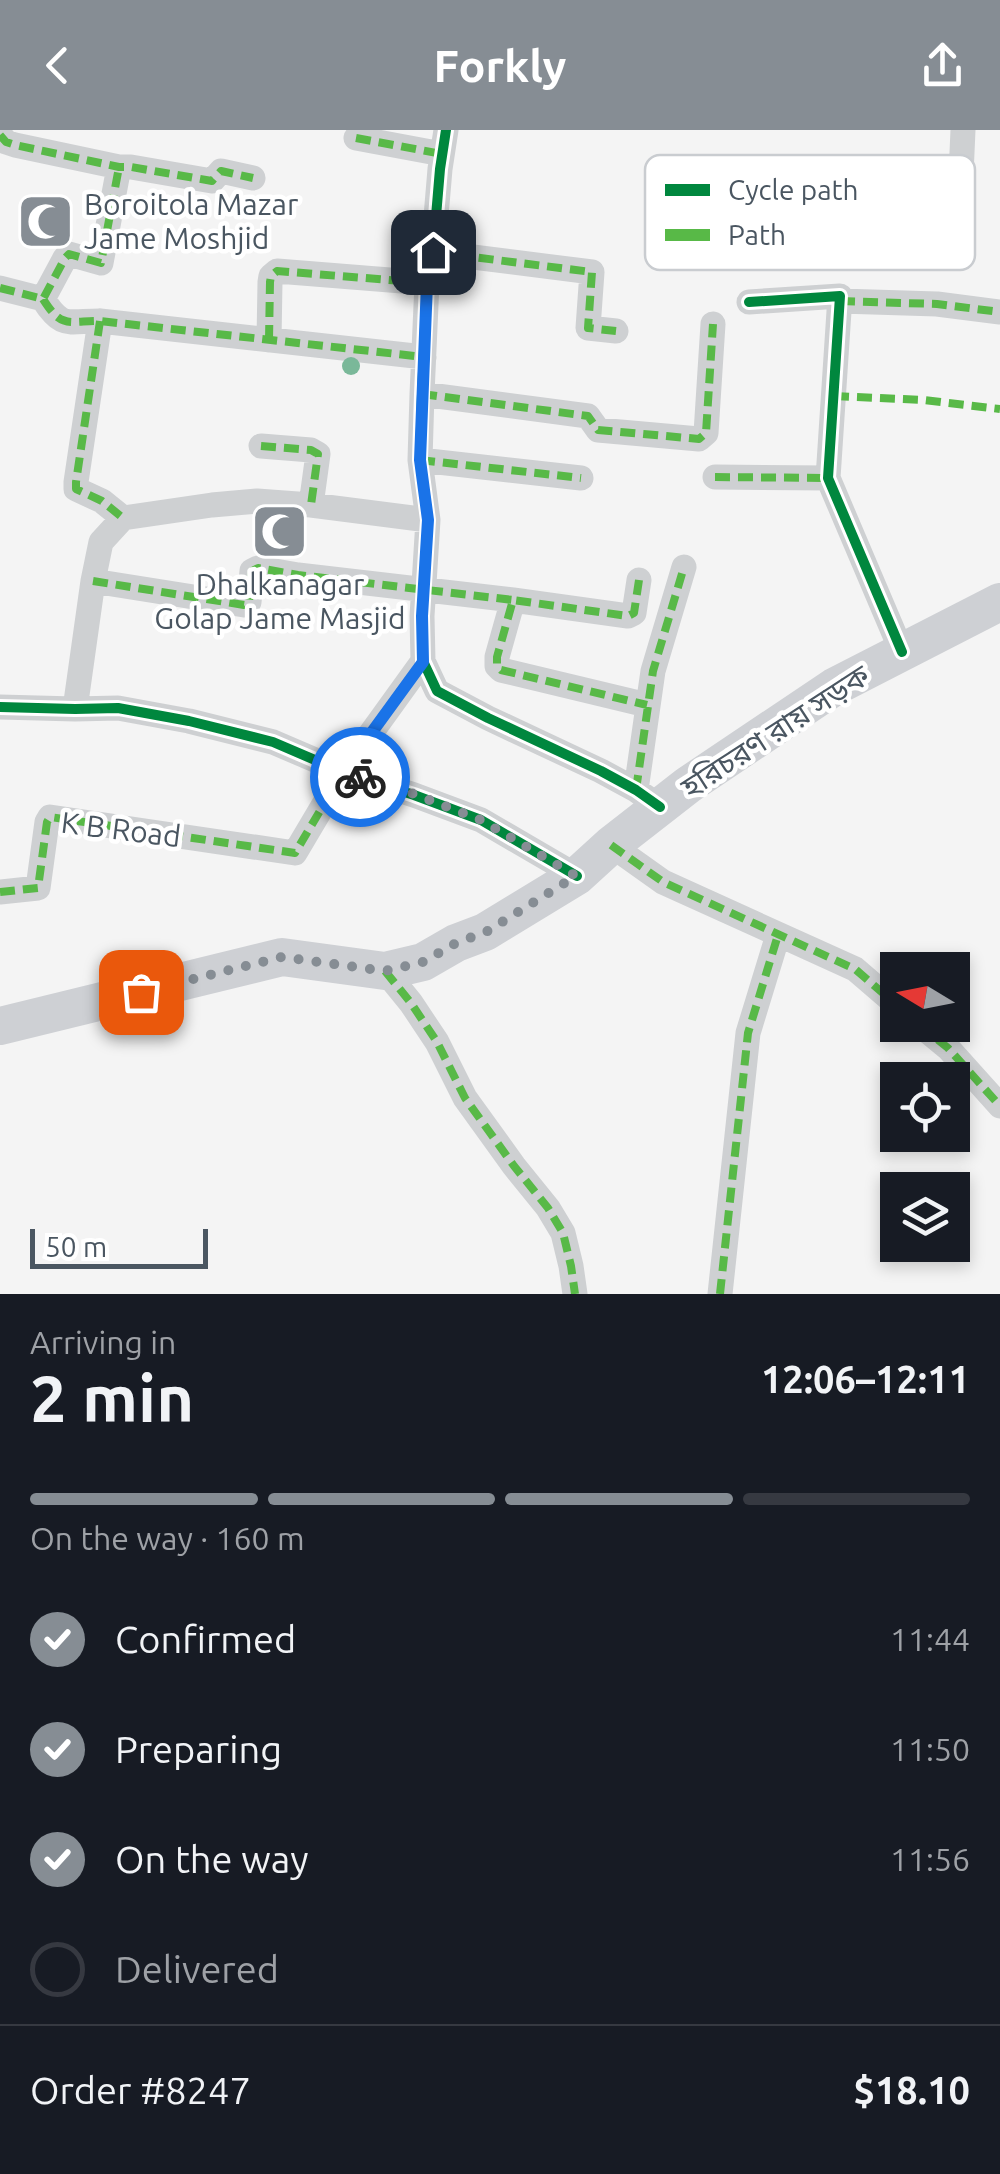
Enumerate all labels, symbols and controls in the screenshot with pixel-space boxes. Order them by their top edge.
icon: back [30,38,85,93]
icon: share [915,38,970,93]
text: Forkly [434,40,566,91]
legend [645,155,975,270]
text: Cycle path [728,174,859,205]
place label: Boroitola Mazar Jame Moshjid [84,187,299,255]
mosque icon: Boroitola Mazar Jame Moshjid [15,191,75,251]
pin [391,210,476,295]
text: Path [728,219,786,250]
icon: home [406,225,461,280]
mosque icon: Dhalkanagar Golap Jame Masjid [250,502,310,562]
place label: Dhalkanagar Golap Jame Masjid [154,567,406,635]
street label: হরিচরণ রায় সড়ক [674,657,876,805]
courier [310,727,410,827]
icon: bike [333,750,388,805]
street label: K B Road [59,805,183,853]
pin [99,950,184,1035]
north arrow [880,952,970,1042]
map controls [880,952,970,1262]
icon: bag [114,965,169,1020]
button: locate [880,1062,970,1152]
button: layers [880,1172,970,1262]
scale bar [30,1224,208,1268]
text: 50 m [45,1231,107,1262]
text: Arriving in [30,1324,176,1360]
text: 12:06–12:11 [761,1358,970,1400]
text: 2 min [30,1361,194,1434]
text: On the way · 160 m [30,1520,305,1556]
icon: check [30,1612,85,1667]
text: Confirmed [115,1618,296,1660]
text: 11:44 [890,1621,970,1657]
icon: check [30,1722,85,1777]
text: Preparing [115,1728,282,1770]
text: 11:50 [890,1731,970,1767]
icon: check [30,1832,85,1887]
text: On the way [115,1838,308,1880]
text: 11:56 [890,1841,970,1877]
text: Delivered [115,1948,279,1990]
text: Order #8247 [30,2069,251,2111]
text: $18.10 [853,2069,970,2111]

